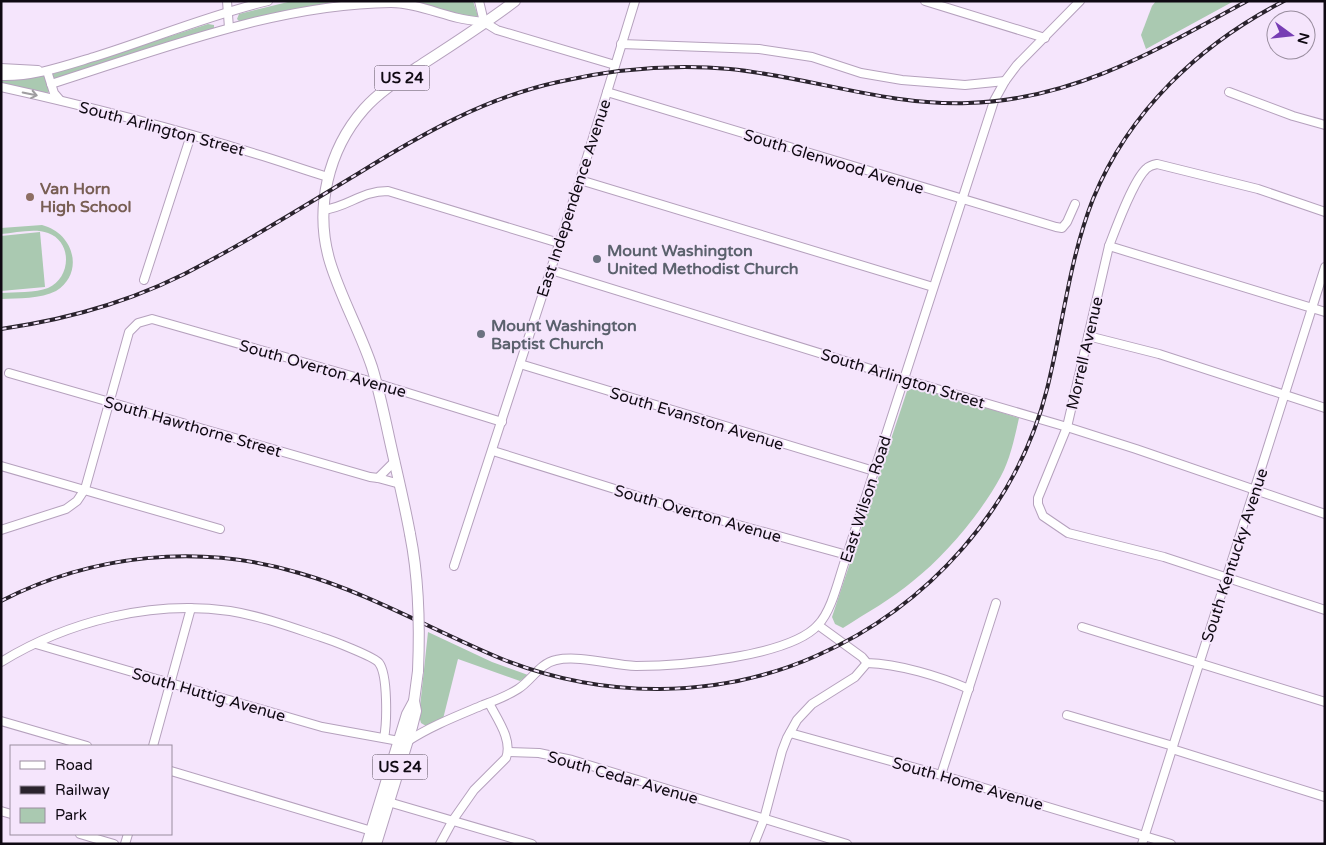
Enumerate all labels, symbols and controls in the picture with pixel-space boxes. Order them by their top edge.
north arrow [1266,10,1316,60]
text: N [1293,31,1313,46]
road number: US 24 [374,66,430,90]
one-way arrow [22,89,38,99]
street label: South Arlington Street [77,97,247,161]
street label: East Independence Avenue [532,97,615,300]
street label: South Glenwood Avenue [741,125,926,199]
place label: Van Horn High School [40,179,131,217]
marker: Van Horn High School [24,191,36,203]
place label: Mount Washington United Methodist Church [607,241,798,279]
marker: Mount Washington United Methodist Church [591,253,603,265]
street label: Morrell Avenue [1062,295,1108,412]
place label: Mount Washington Baptist Church [491,316,637,354]
marker: Mount Washington Baptist Church [475,328,487,340]
street label: South Overton Avenue [237,336,409,402]
street label: South Arlington Street [818,344,987,413]
street label: South Evanston Avenue [607,383,786,455]
street label: South Hawthorne Street [102,392,284,462]
street label: East Wilson Road [836,433,896,565]
street label: South Kentucky Avenue [1197,466,1273,645]
street label: South Overton Avenue [612,481,784,547]
street label: South Huttig Avenue [130,663,288,726]
legend [10,745,172,835]
street label: South Cedar Avenue [545,747,700,809]
street label: South Home Avenue [890,753,1046,815]
road number: US 24 [372,754,428,780]
text: Road [55,756,93,774]
text: Railway [55,781,110,799]
text: Park [55,806,87,824]

